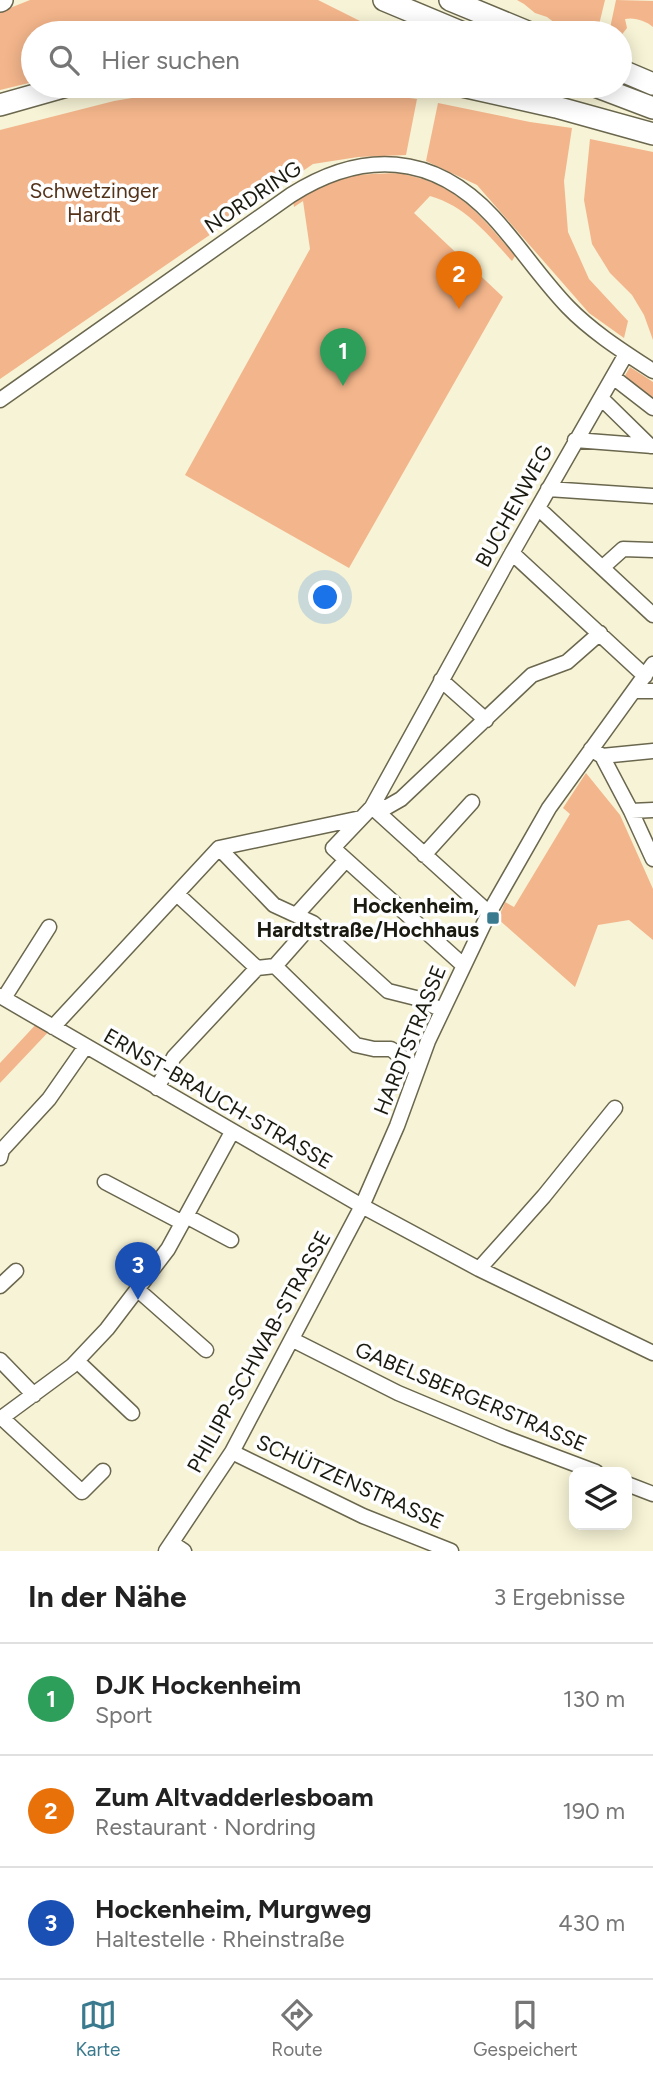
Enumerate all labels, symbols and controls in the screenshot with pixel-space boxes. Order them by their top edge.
search box [21,21,632,98]
icon: search [45,41,83,79]
text: Hier suchen [101,44,240,76]
street label: NORDRING [200,155,306,238]
park label: Schwetzinger Hardt [29,178,159,227]
pin: 2 [436,251,482,309]
pin: 1 [320,328,366,386]
street label: BUCHENWEG [470,440,557,571]
your location [308,580,342,614]
place label: Hockenheim, Hardtstraße/Hochhaus [256,893,479,942]
marker: Hockenheim, Hardtstraße/Hochhaus [485,910,501,926]
street label: HARDTSTRASSE [368,961,451,1118]
street label: ERNST-BRAUCH-STRASSE [99,1023,337,1174]
street label: PHILIPP-SCHWAB-STRASSE [182,1227,336,1477]
pin: 3 [115,1242,161,1300]
street label: GABELSBERGERSTRASSE [352,1336,591,1457]
street label: SCHÜTZENSTRASSE [253,1429,448,1534]
map controls [569,1467,632,1530]
button: layers [569,1467,632,1530]
text: In der Nähe [28,1578,187,1615]
text: 3 Ergebnisse [494,1583,625,1611]
text: DJK Hockenheim [95,1669,301,1701]
text: 1 [46,1685,56,1713]
text: 130 m [563,1685,625,1713]
text: Sport [95,1701,153,1729]
text: Zum Altvadderlesboam [95,1781,374,1813]
text: 2 [44,1797,58,1825]
text: 190 m [562,1797,625,1825]
text: Restaurant · Nordring [95,1813,316,1841]
text: Hockenheim, Murgweg [95,1893,372,1925]
text: 3 [45,1909,57,1937]
text: 430 m [558,1909,625,1937]
text: Haltestelle · Rheinstraße [95,1925,344,1953]
tab: Karte [75,1996,120,2061]
tab: Route [271,1996,322,2061]
tab: Gespeichert [473,1996,578,2061]

